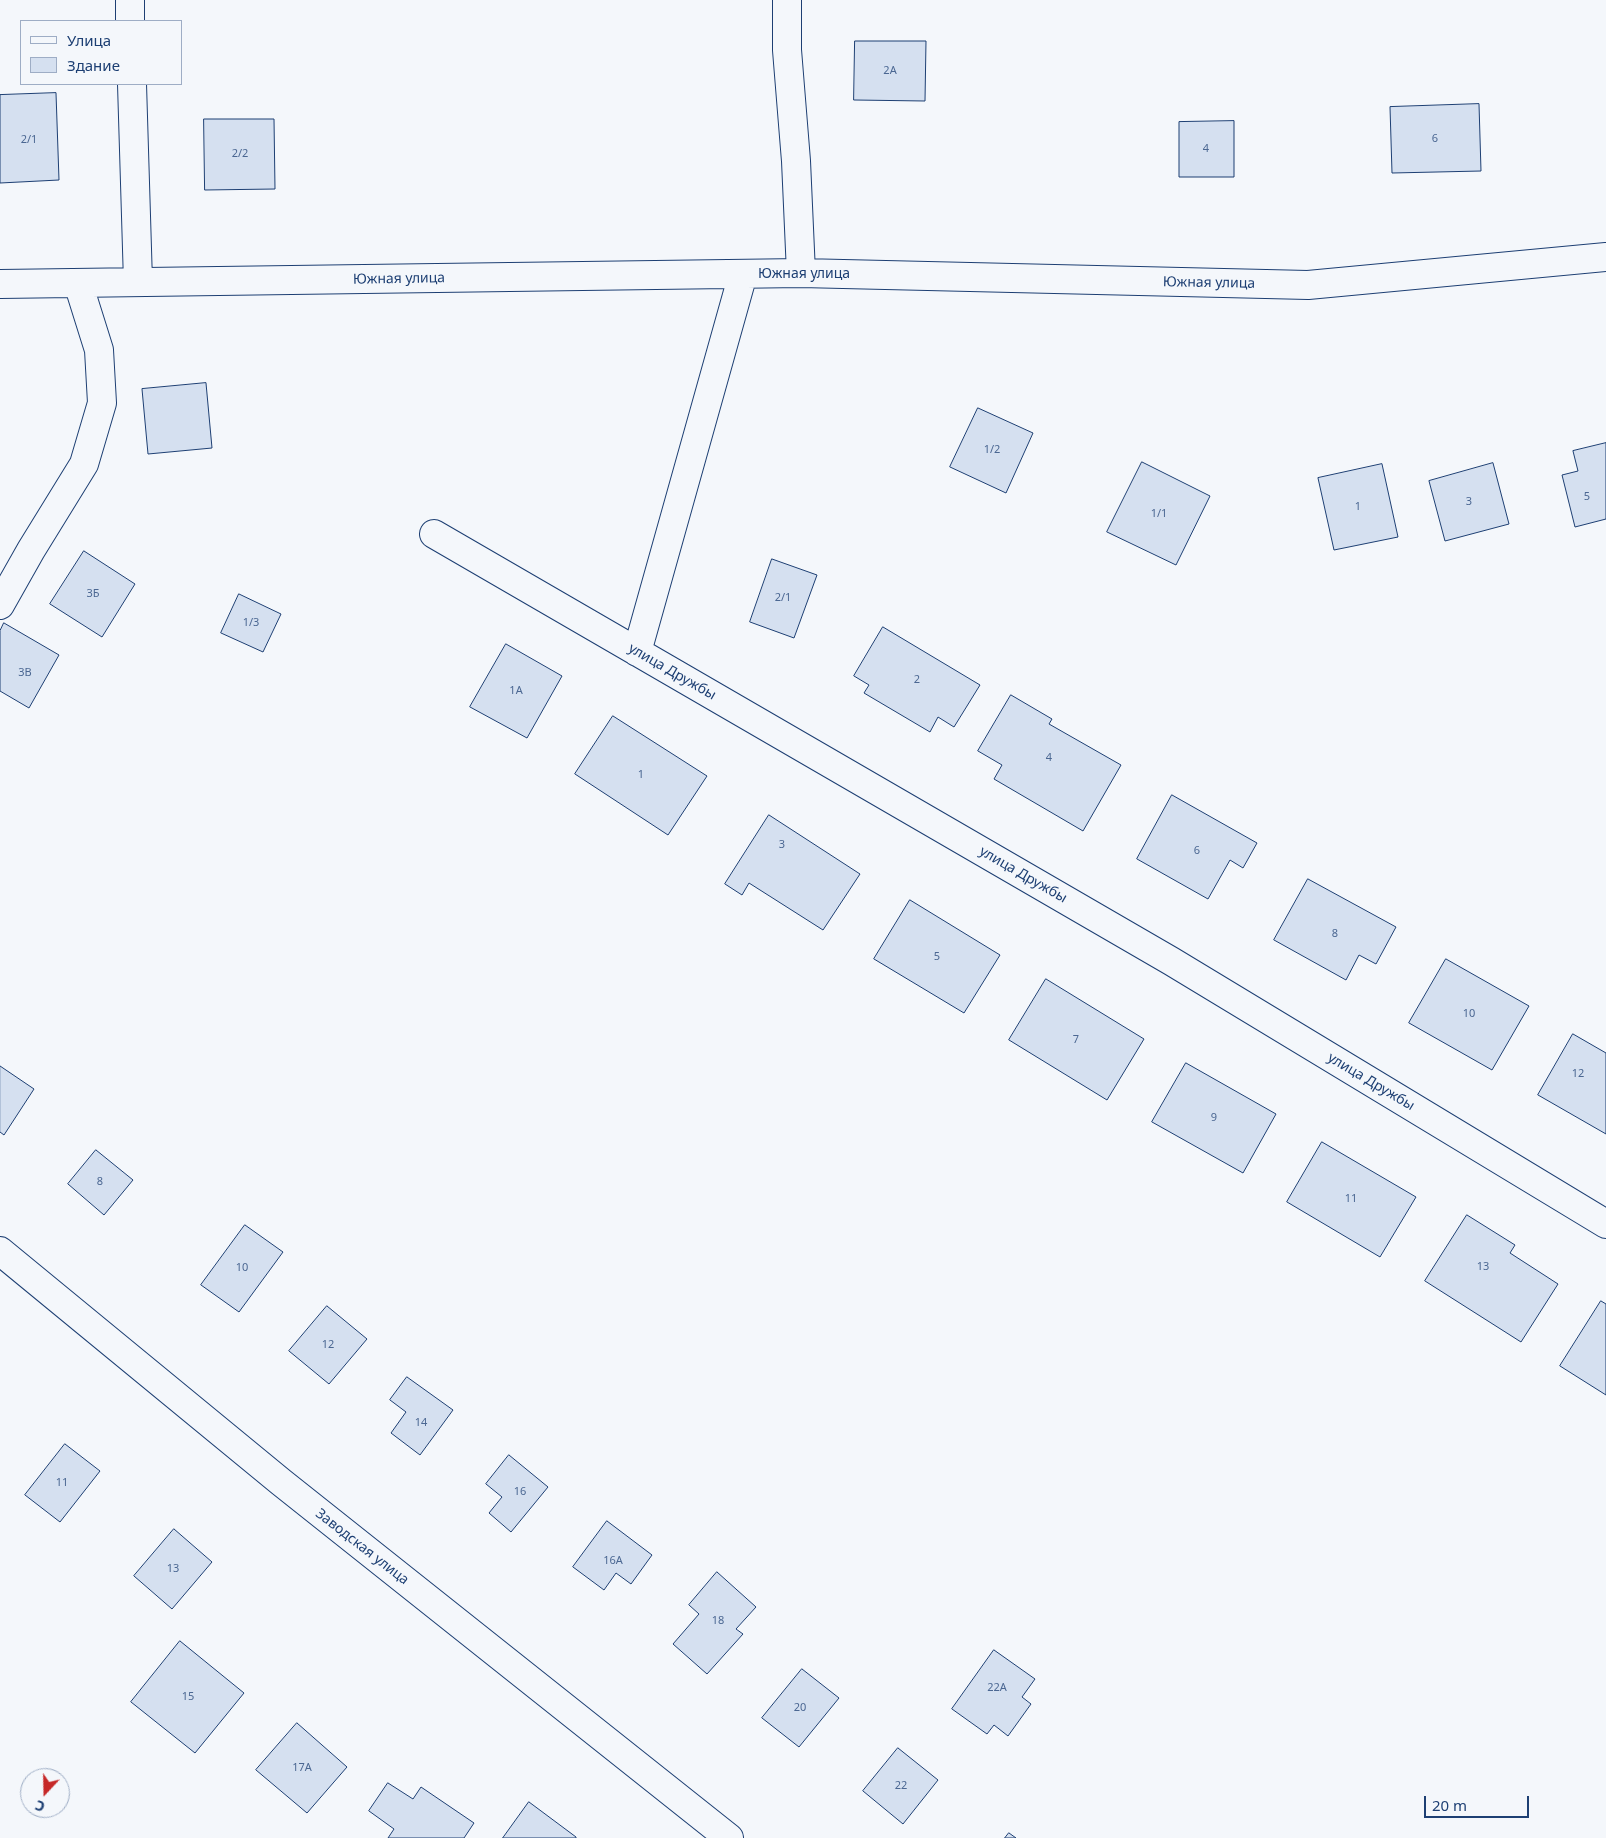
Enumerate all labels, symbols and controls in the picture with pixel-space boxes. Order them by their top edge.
legend [20,20,182,85]
text: Улица [67,30,111,50]
text: Здание [67,55,120,75]
house number: 2А [883,64,897,78]
house number: 6 [1432,132,1438,146]
house number: 2/1 [21,133,37,147]
house number: 4 [1203,142,1209,156]
house number: 2/2 [232,147,248,161]
street label: Южная улица [758,266,850,282]
street label: Южная улица [353,270,445,288]
street label: Южная улица [1163,274,1255,292]
house number: 1/2 [984,443,1000,457]
house number: 5 [1584,490,1590,504]
house number: 3 [1466,495,1472,509]
house number: 1 [1355,500,1361,514]
house number: 1/1 [1151,507,1167,521]
house number: 3Б [86,587,100,601]
house number: 2/1 [775,591,791,605]
house number: 1/3 [243,616,259,630]
street label: улица Дружбы [625,640,719,704]
house number: 3В [18,666,32,680]
house number: 2 [914,673,920,687]
house number: 1А [509,684,523,698]
house number: 4 [1046,751,1052,765]
house number: 1 [638,768,644,782]
house number: 3 [779,838,785,852]
street label: улица Дружбы [976,843,1070,907]
house number: 6 [1194,844,1200,858]
house number: 8 [1332,927,1338,941]
house number: 5 [934,950,940,964]
house number: 10 [1463,1007,1475,1021]
house number: 7 [1073,1033,1079,1047]
street label: улица Дружбы [1325,1049,1417,1115]
house number: 12 [1572,1067,1584,1081]
house number: 9 [1211,1111,1217,1125]
house number: 8 [97,1175,103,1189]
house number: 11 [1345,1192,1357,1206]
house number: 13 [1477,1260,1489,1274]
house number: 10 [236,1261,248,1275]
house number: 12 [322,1338,334,1352]
house number: 14 [415,1416,427,1430]
house number: 11 [56,1476,68,1490]
house number: 16 [514,1485,526,1499]
street label: Заводская улица [312,1505,412,1589]
house number: 16А [603,1554,623,1568]
house number: 13 [167,1562,179,1576]
house number: 18 [712,1614,724,1628]
house number: 22А [987,1681,1007,1695]
house number: 15 [182,1690,194,1704]
house number: 20 [794,1701,806,1715]
house number: 17А [292,1761,312,1775]
north arrow [20,1768,70,1818]
house number: 22 [895,1779,907,1793]
scale bar [1426,1786,1531,1818]
text: 20 m [1432,1795,1467,1815]
text: С [32,1796,47,1817]

